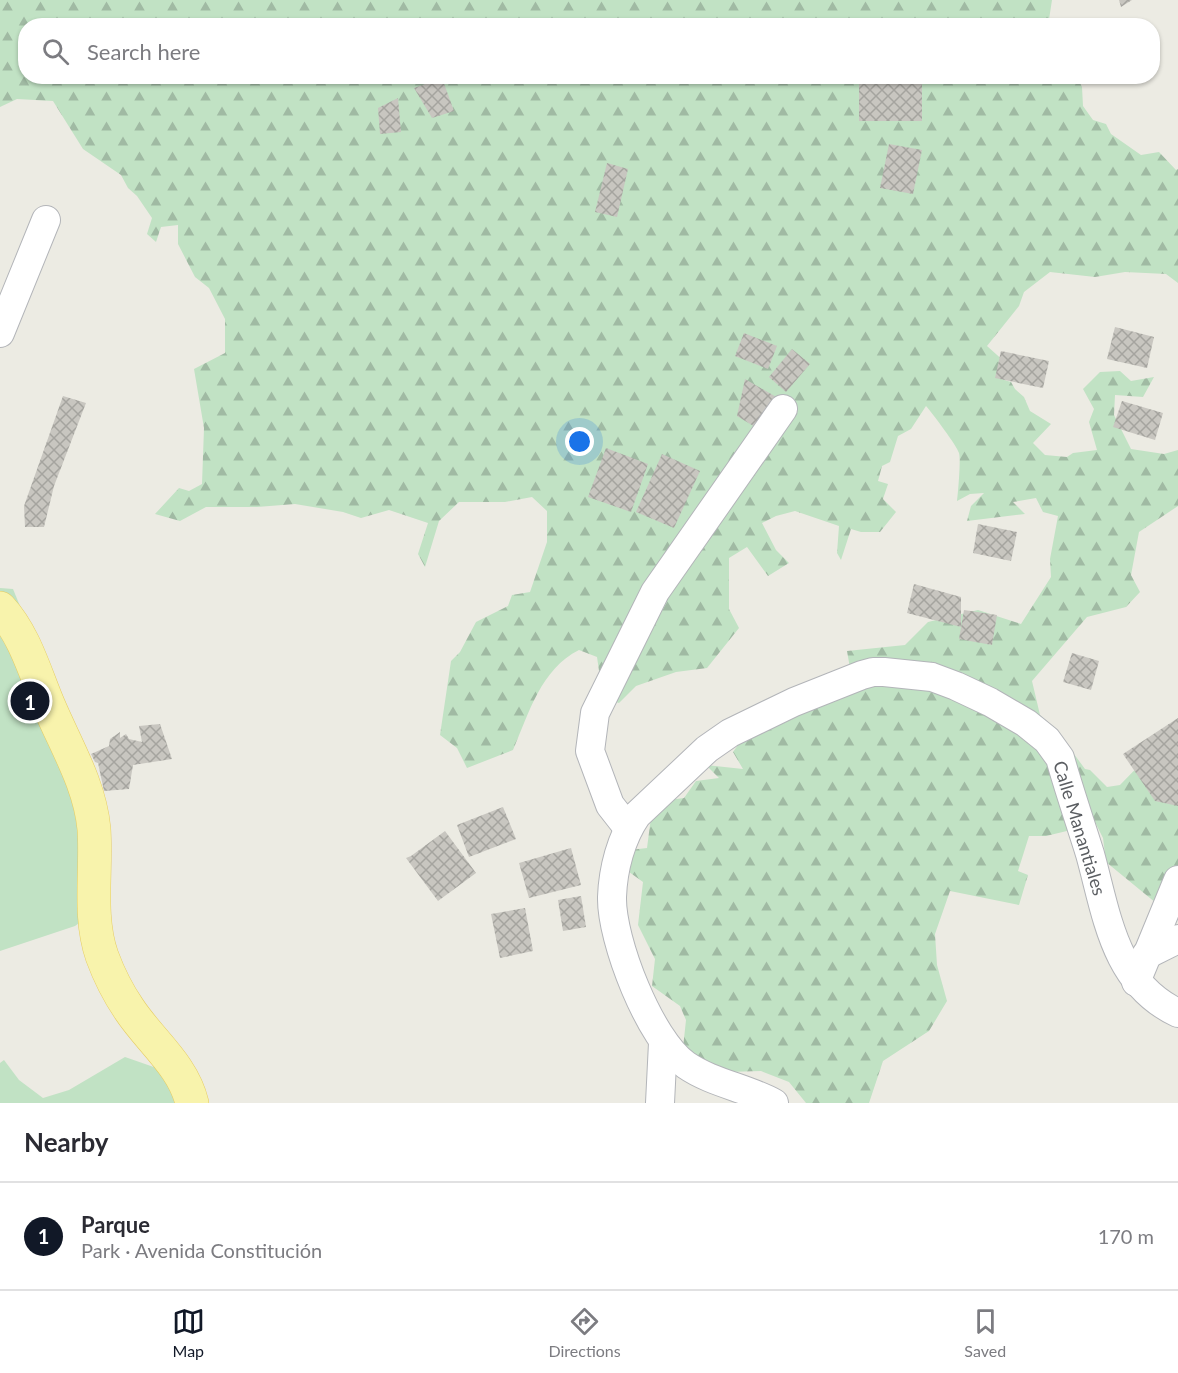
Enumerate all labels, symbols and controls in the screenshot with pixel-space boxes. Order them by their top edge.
search box [18,18,1160,84]
icon: search [39,35,72,68]
text: Search here [87,38,200,65]
your location [565,427,594,456]
pin: 1 [10,678,50,724]
street label: Calle Manantiales [1049,758,1111,898]
text: Nearby [24,1126,109,1158]
text: Parque [81,1211,150,1238]
text: 1 [38,1224,49,1248]
text: 170 m [1098,1224,1154,1248]
text: Park · Avenida Constitución [81,1238,322,1262]
tab: Map [172,1305,205,1360]
tab: Directions [548,1305,621,1360]
tab: Saved [964,1305,1006,1360]

